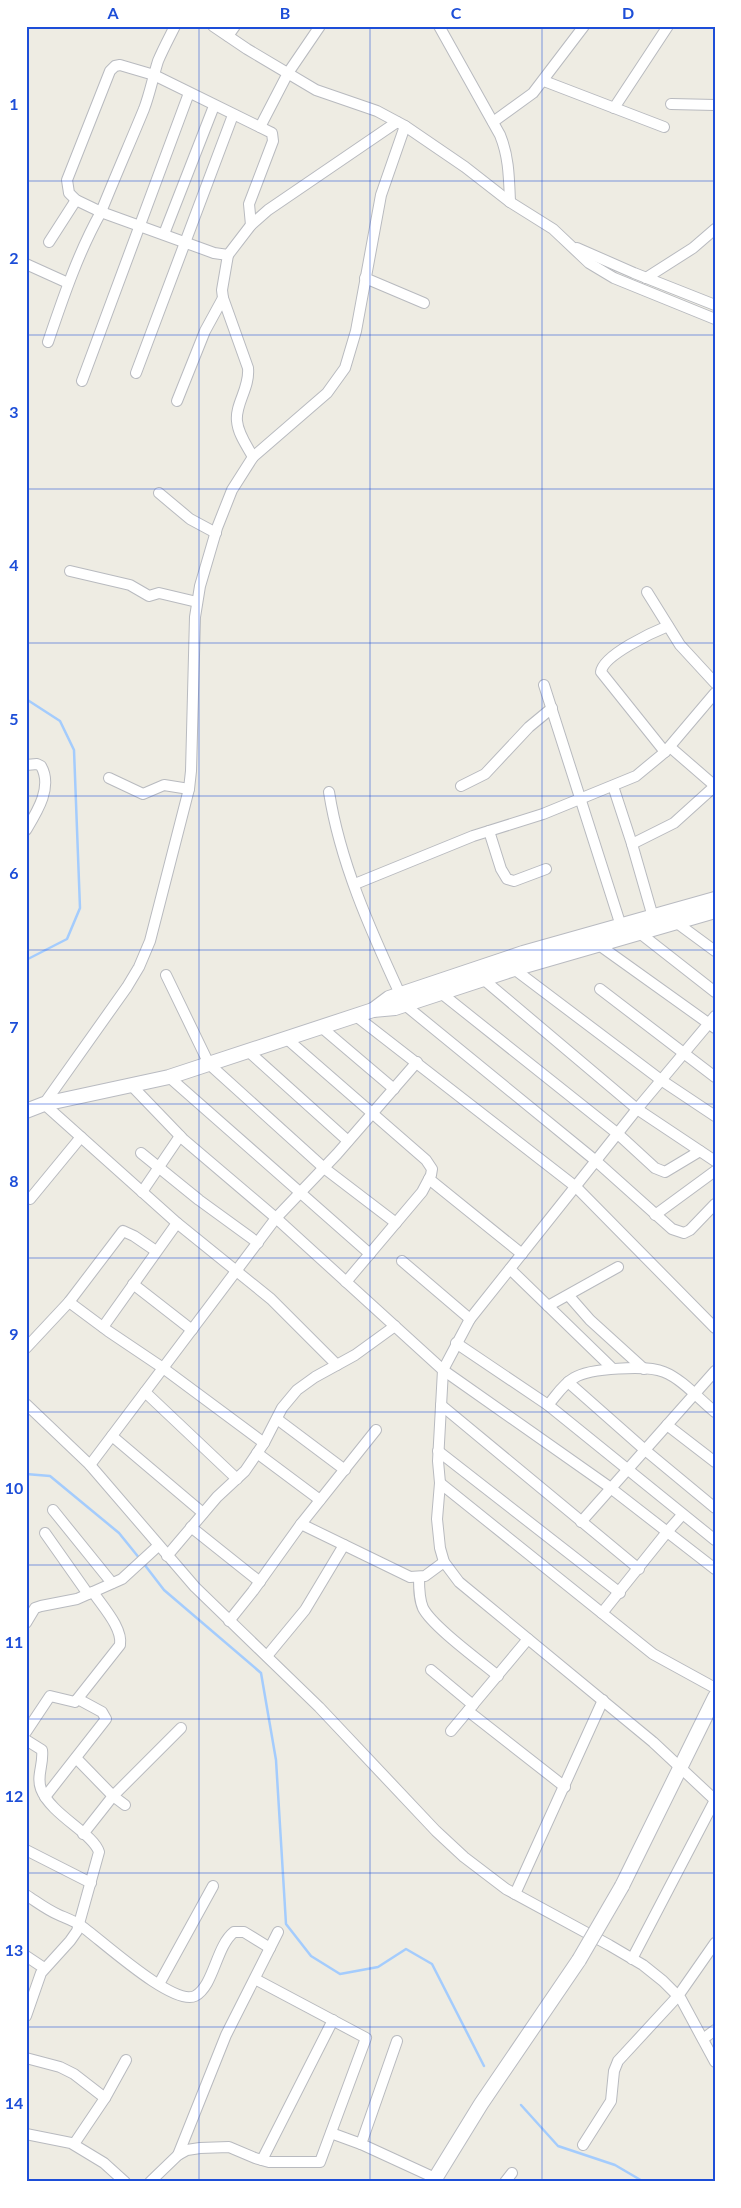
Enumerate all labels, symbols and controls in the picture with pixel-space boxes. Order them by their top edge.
text: A [106,3,119,22]
text: B [280,3,290,22]
text: C [451,3,462,22]
text: D [622,3,634,22]
text: 1 [9,94,19,113]
text: 2 [9,248,19,267]
text: 3 [9,402,19,421]
text: 4 [9,555,19,574]
text: 5 [9,709,19,728]
text: 6 [9,863,19,882]
text: 7 [9,1017,19,1036]
text: 8 [9,1171,19,1190]
text: 9 [9,1324,19,1343]
text: 10 [5,1478,23,1497]
text: 11 [5,1632,23,1651]
text: 12 [5,1786,23,1805]
text: 13 [5,1940,23,1959]
text: 14 [5,2093,23,2112]

